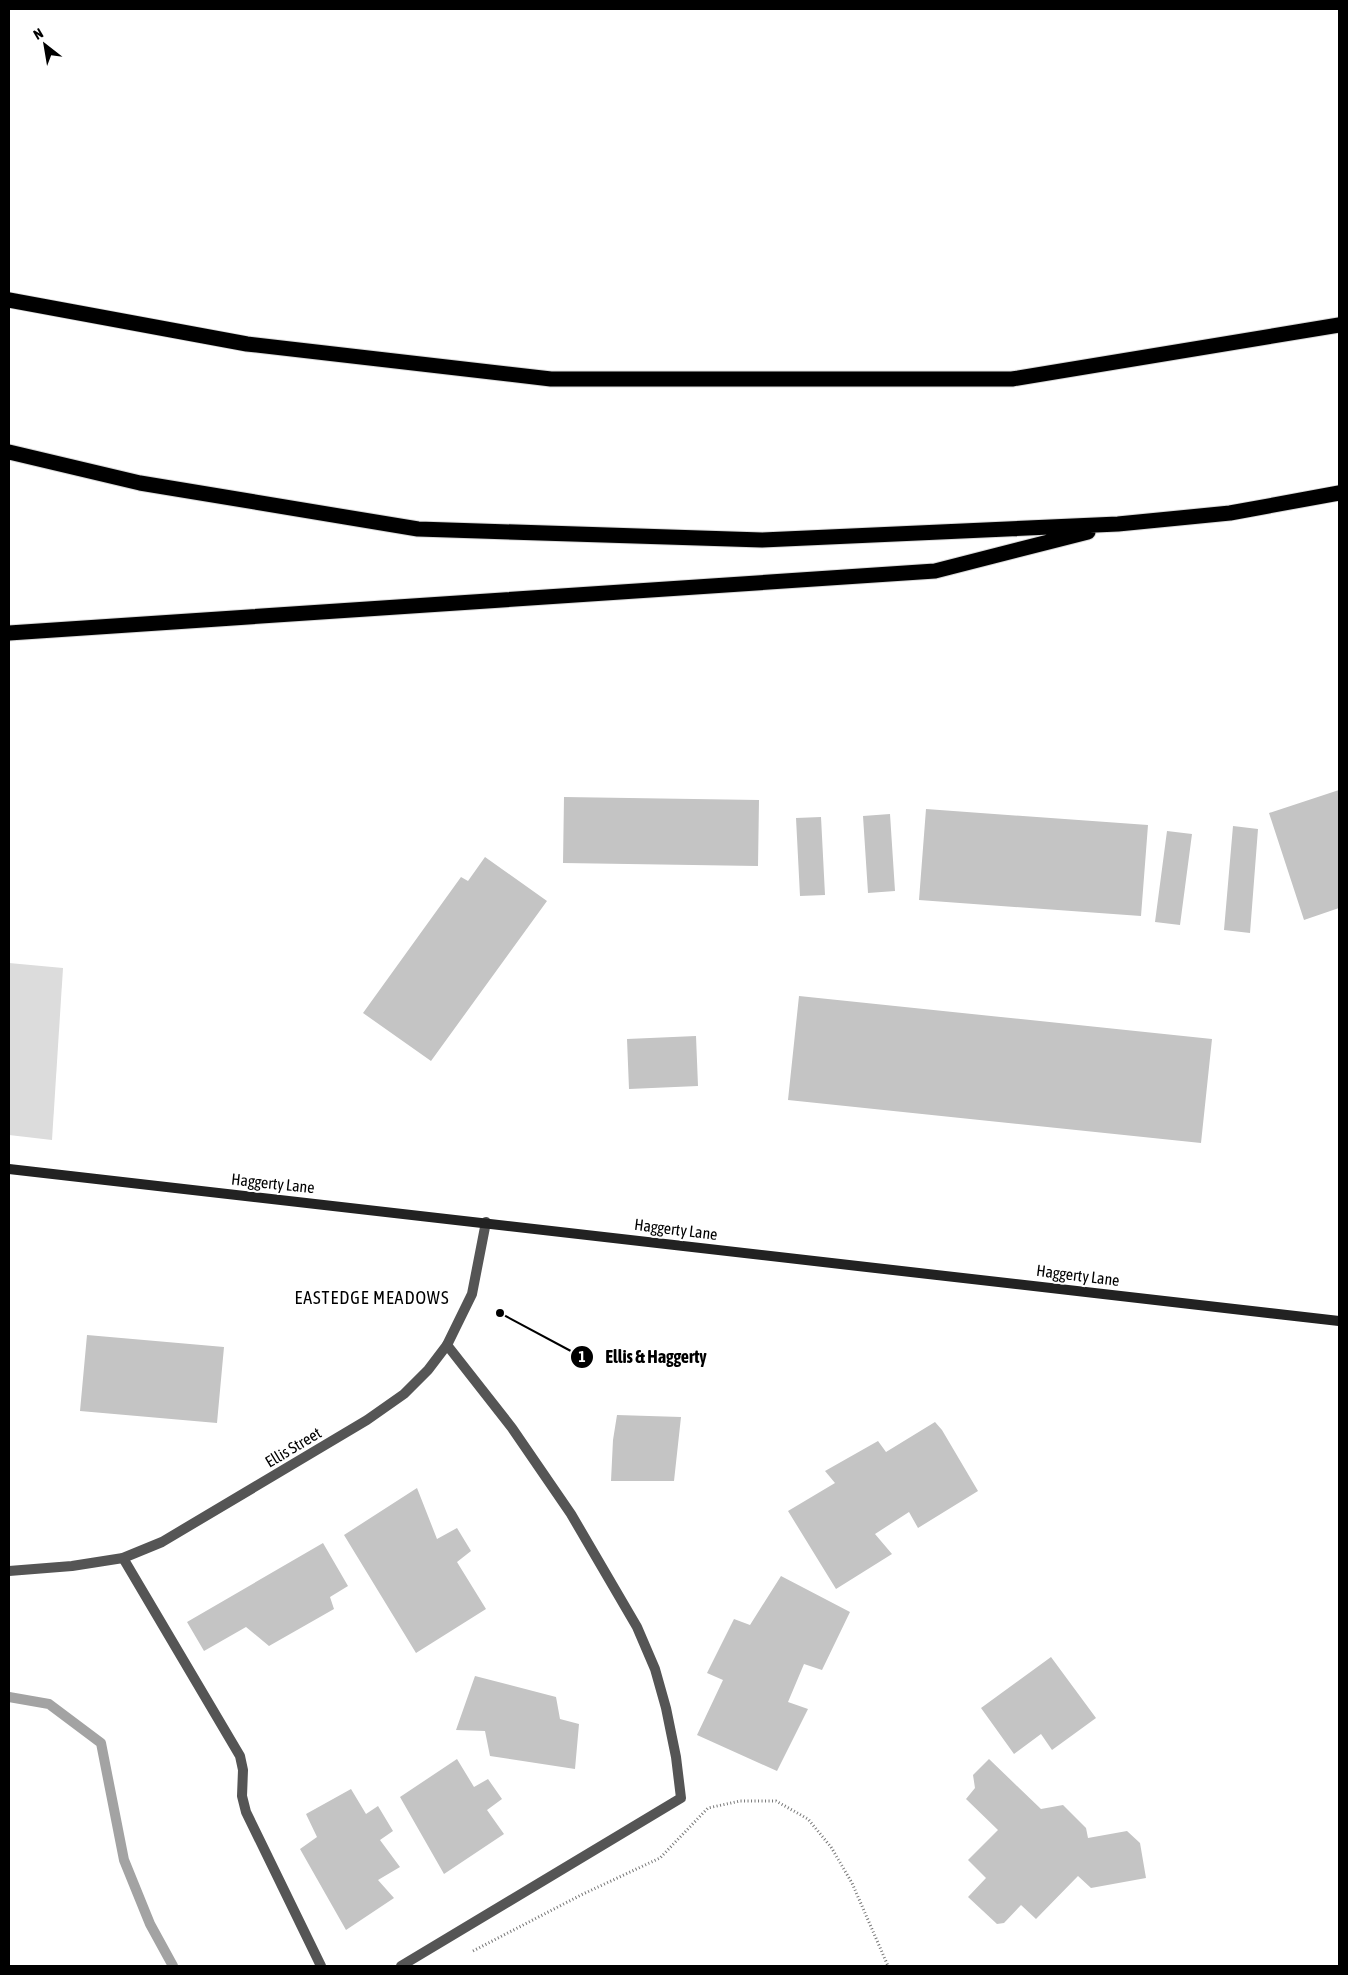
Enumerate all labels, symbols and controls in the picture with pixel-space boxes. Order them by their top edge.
north arrow [20,20,70,70]
text: N [31,25,46,43]
street label: Haggerty Lane [230,1170,316,1197]
street label: Haggerty Lane [633,1215,719,1244]
street label: Haggerty Lane [1035,1261,1121,1290]
district label: EASTEDGE MEADOWS [295,1287,449,1308]
callout: Ellis & Haggerty [570,1340,716,1373]
text: Ellis & Haggerty [605,1346,707,1367]
text: 1 [578,1348,586,1365]
street label: Ellis Street [262,1423,325,1471]

